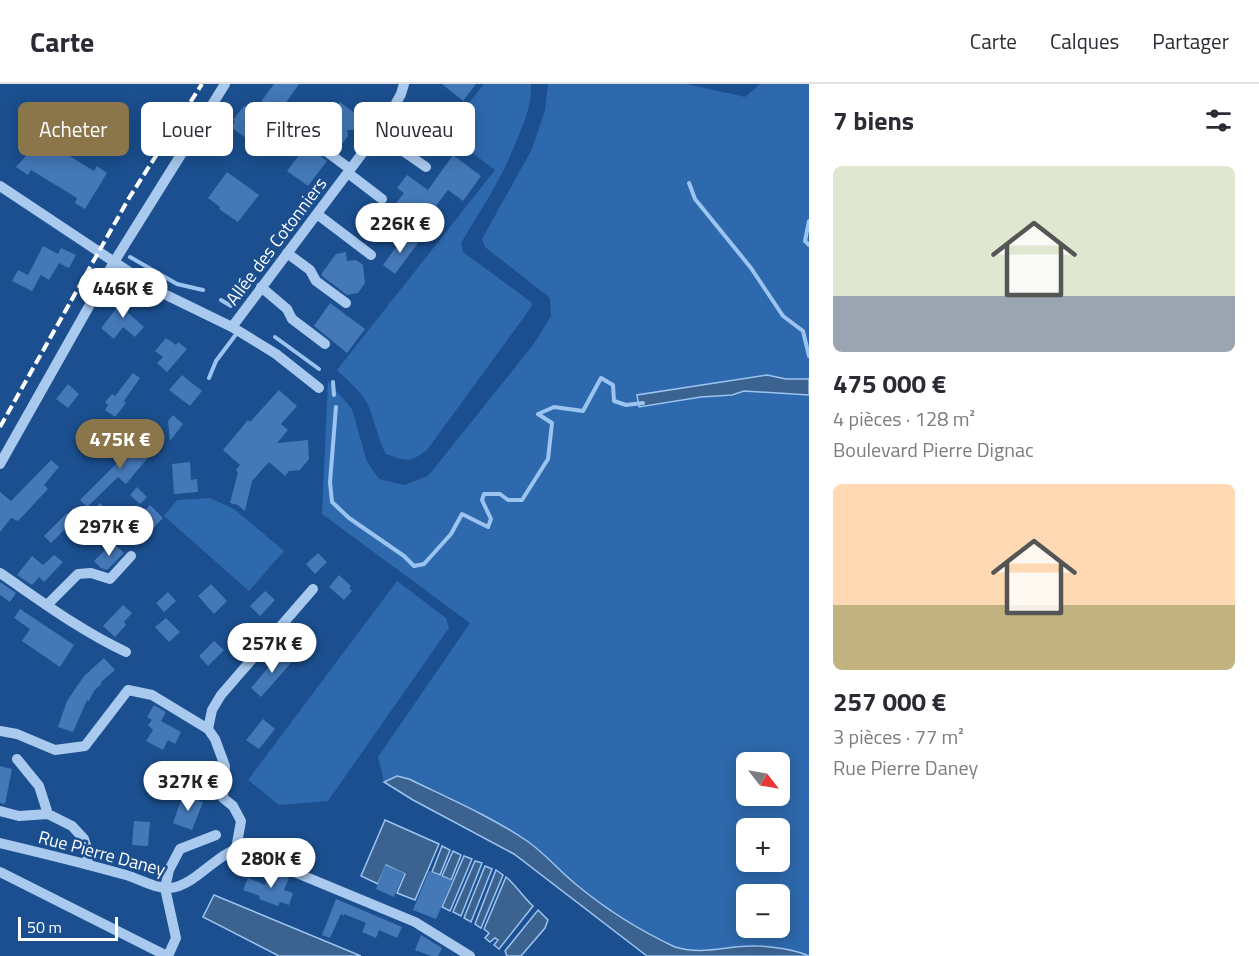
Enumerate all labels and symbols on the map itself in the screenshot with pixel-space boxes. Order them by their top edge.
street label: Allée des Cotonniers [219,171,333,311]
pin: 226K € [351,203,449,254]
pin: 446K € [74,268,172,319]
pin: 475K € [71,419,169,470]
pin: 297K € [60,506,158,557]
pin: 257K € [223,623,321,674]
north arrow [736,752,790,806]
pin: 327K € [139,761,237,812]
street label: Rue Pierre Daney [35,823,169,883]
pin: 280K € [222,838,320,889]
scale bar [18,914,118,942]

